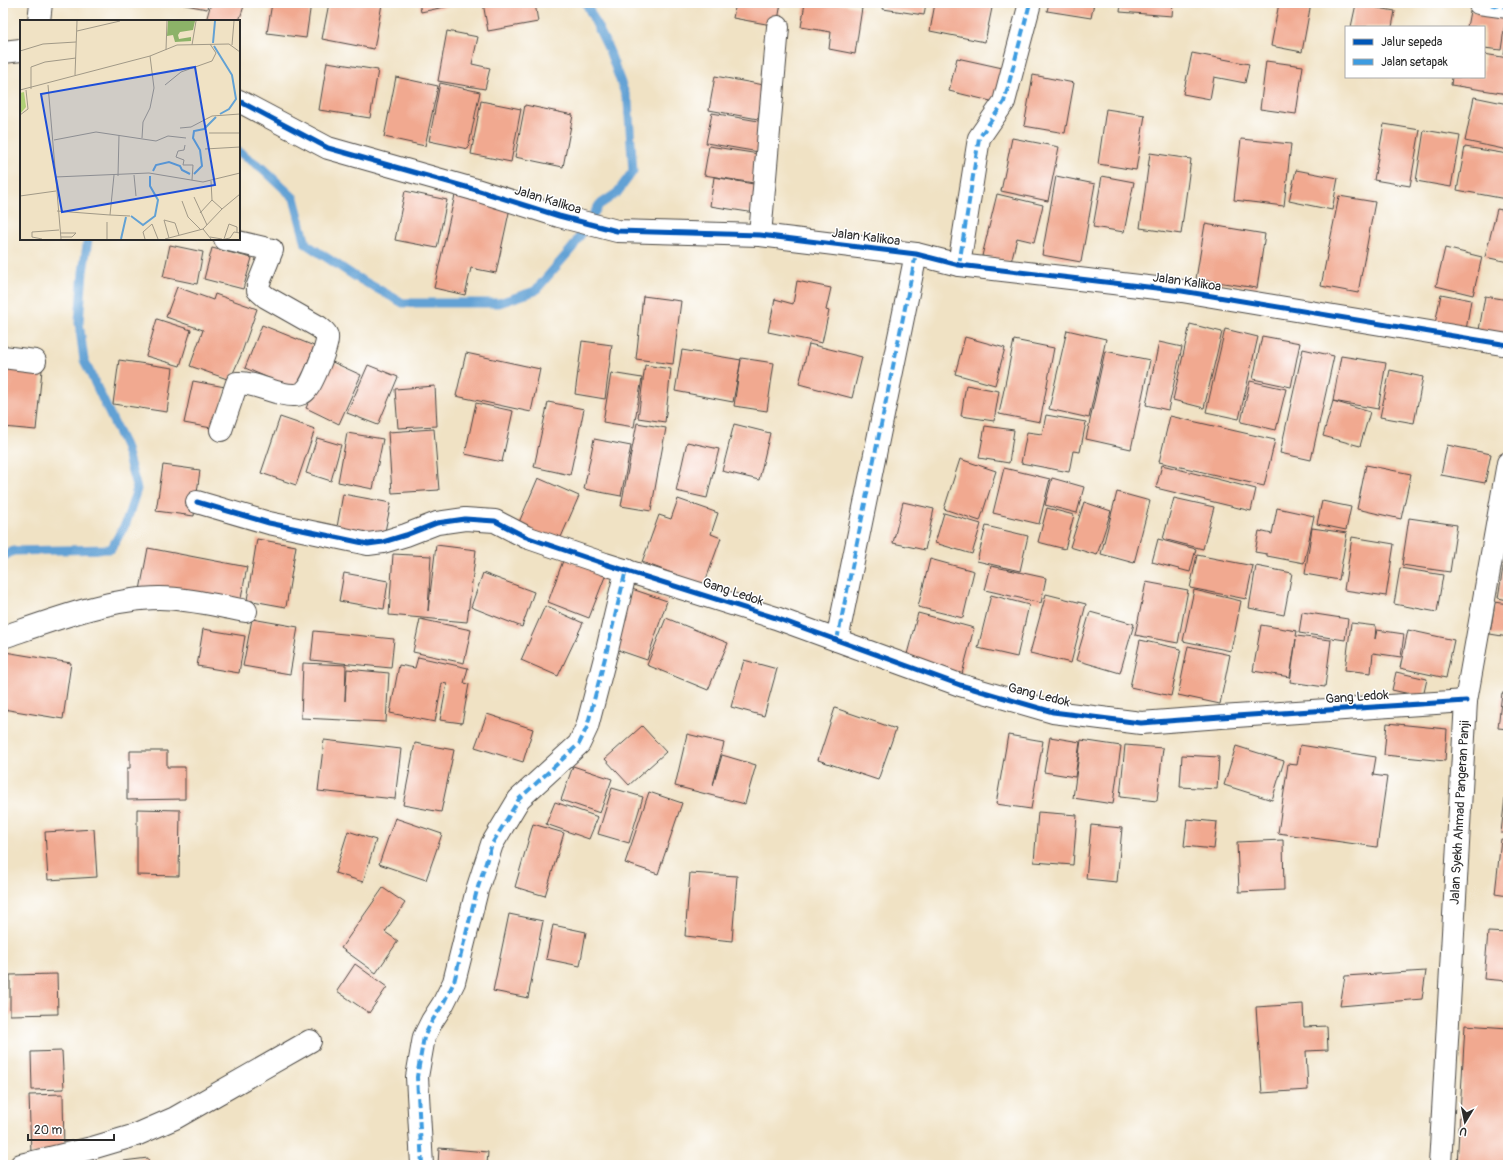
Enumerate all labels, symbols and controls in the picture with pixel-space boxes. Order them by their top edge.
inset map [20,20,240,240]
legend [1345,26,1485,78]
text: Jalur sepeda [1381,35,1443,50]
text: Jalan setapak [1381,55,1448,70]
street label: Jalan Kalikoa [513,182,583,218]
street label: Jalan Kalikoa [831,225,901,249]
street label: Jalan Kalikoa [1152,269,1222,295]
street label: Gang Ledok [700,575,766,610]
street label: Gang Ledok [1006,680,1072,711]
street label: Gang Ledok [1325,687,1390,707]
street label: Jalan Syekh Ahmad Pangeran Panji [1447,720,1473,905]
north arrow [1445,1102,1485,1142]
scale bar [28,1116,114,1142]
text: 20 m [34,1123,63,1138]
text: U [1459,1124,1468,1138]

